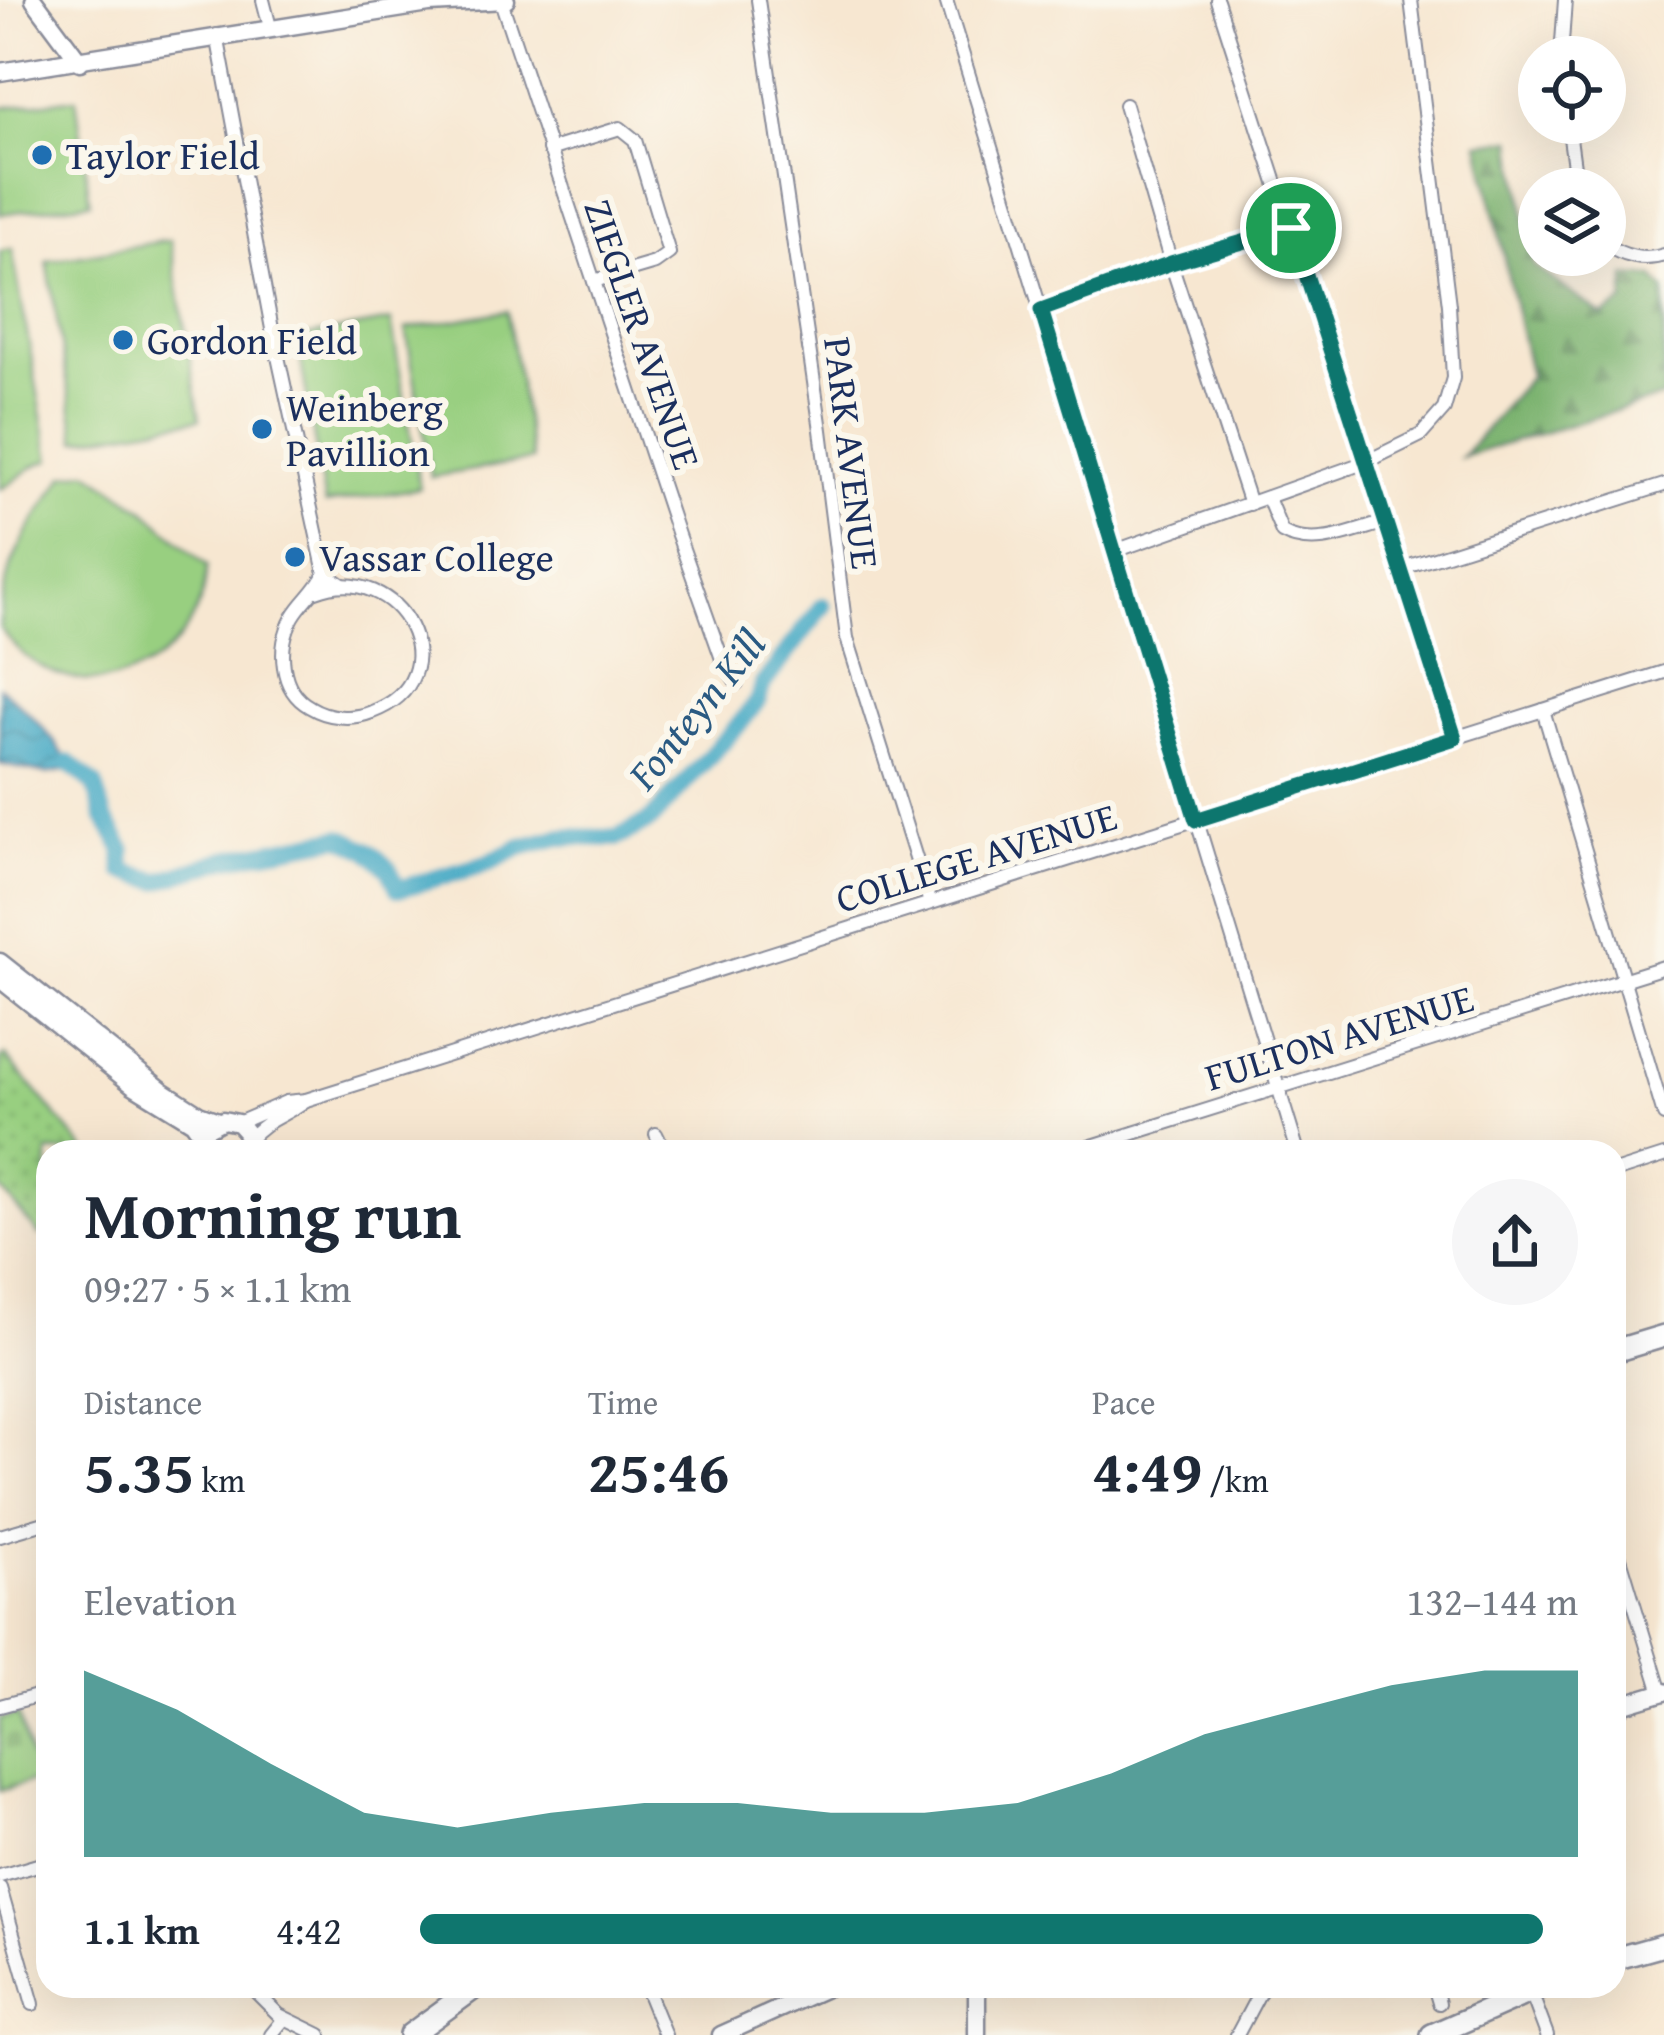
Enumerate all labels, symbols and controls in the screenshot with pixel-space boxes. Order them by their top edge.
map controls [1518,36,1626,276]
button: locate [1518,36,1626,144]
place label: Taylor Field [66,126,260,183]
marker: Taylor Field [29,142,55,168]
button: layers [1518,168,1626,276]
pin [1240,177,1342,279]
street label: ZIEGLER AVENUE [571,191,716,476]
icon: arrive [1258,195,1324,261]
place label: Gordon Field [147,311,357,368]
marker: Gordon Field [110,327,136,353]
street label: PARK AVENUE [810,334,895,572]
place label: Weinberg Pavillion [286,378,443,480]
marker: Weinberg Pavillion [249,416,275,442]
place label: Vassar College [319,528,554,585]
marker: Vassar College [282,544,308,570]
water label: Fonteyn Kill [611,615,779,803]
street label: COLLEGE AVENUE [829,787,1123,926]
street label: FULTON AVENUE [1198,969,1480,1104]
text: Morning run [84,1165,461,1262]
button: share [1452,1179,1578,1305]
text: 09:27 · 5 × 1.1 km [84,1259,351,1316]
text: Distance [84,1378,202,1426]
text: Time [588,1378,658,1426]
text: Pace [1092,1378,1155,1426]
text: 5.35 [84,1426,194,1514]
text: 25:46 [588,1426,729,1514]
text: 4:49 [1092,1426,1202,1514]
text: km [194,1456,245,1504]
text: /km [1202,1456,1269,1504]
text: Elevation [84,1572,237,1629]
text: 132–144 m [1406,1572,1578,1629]
text: 1.1 km [84,1901,200,1958]
text: 4:42 [276,1901,342,1958]

